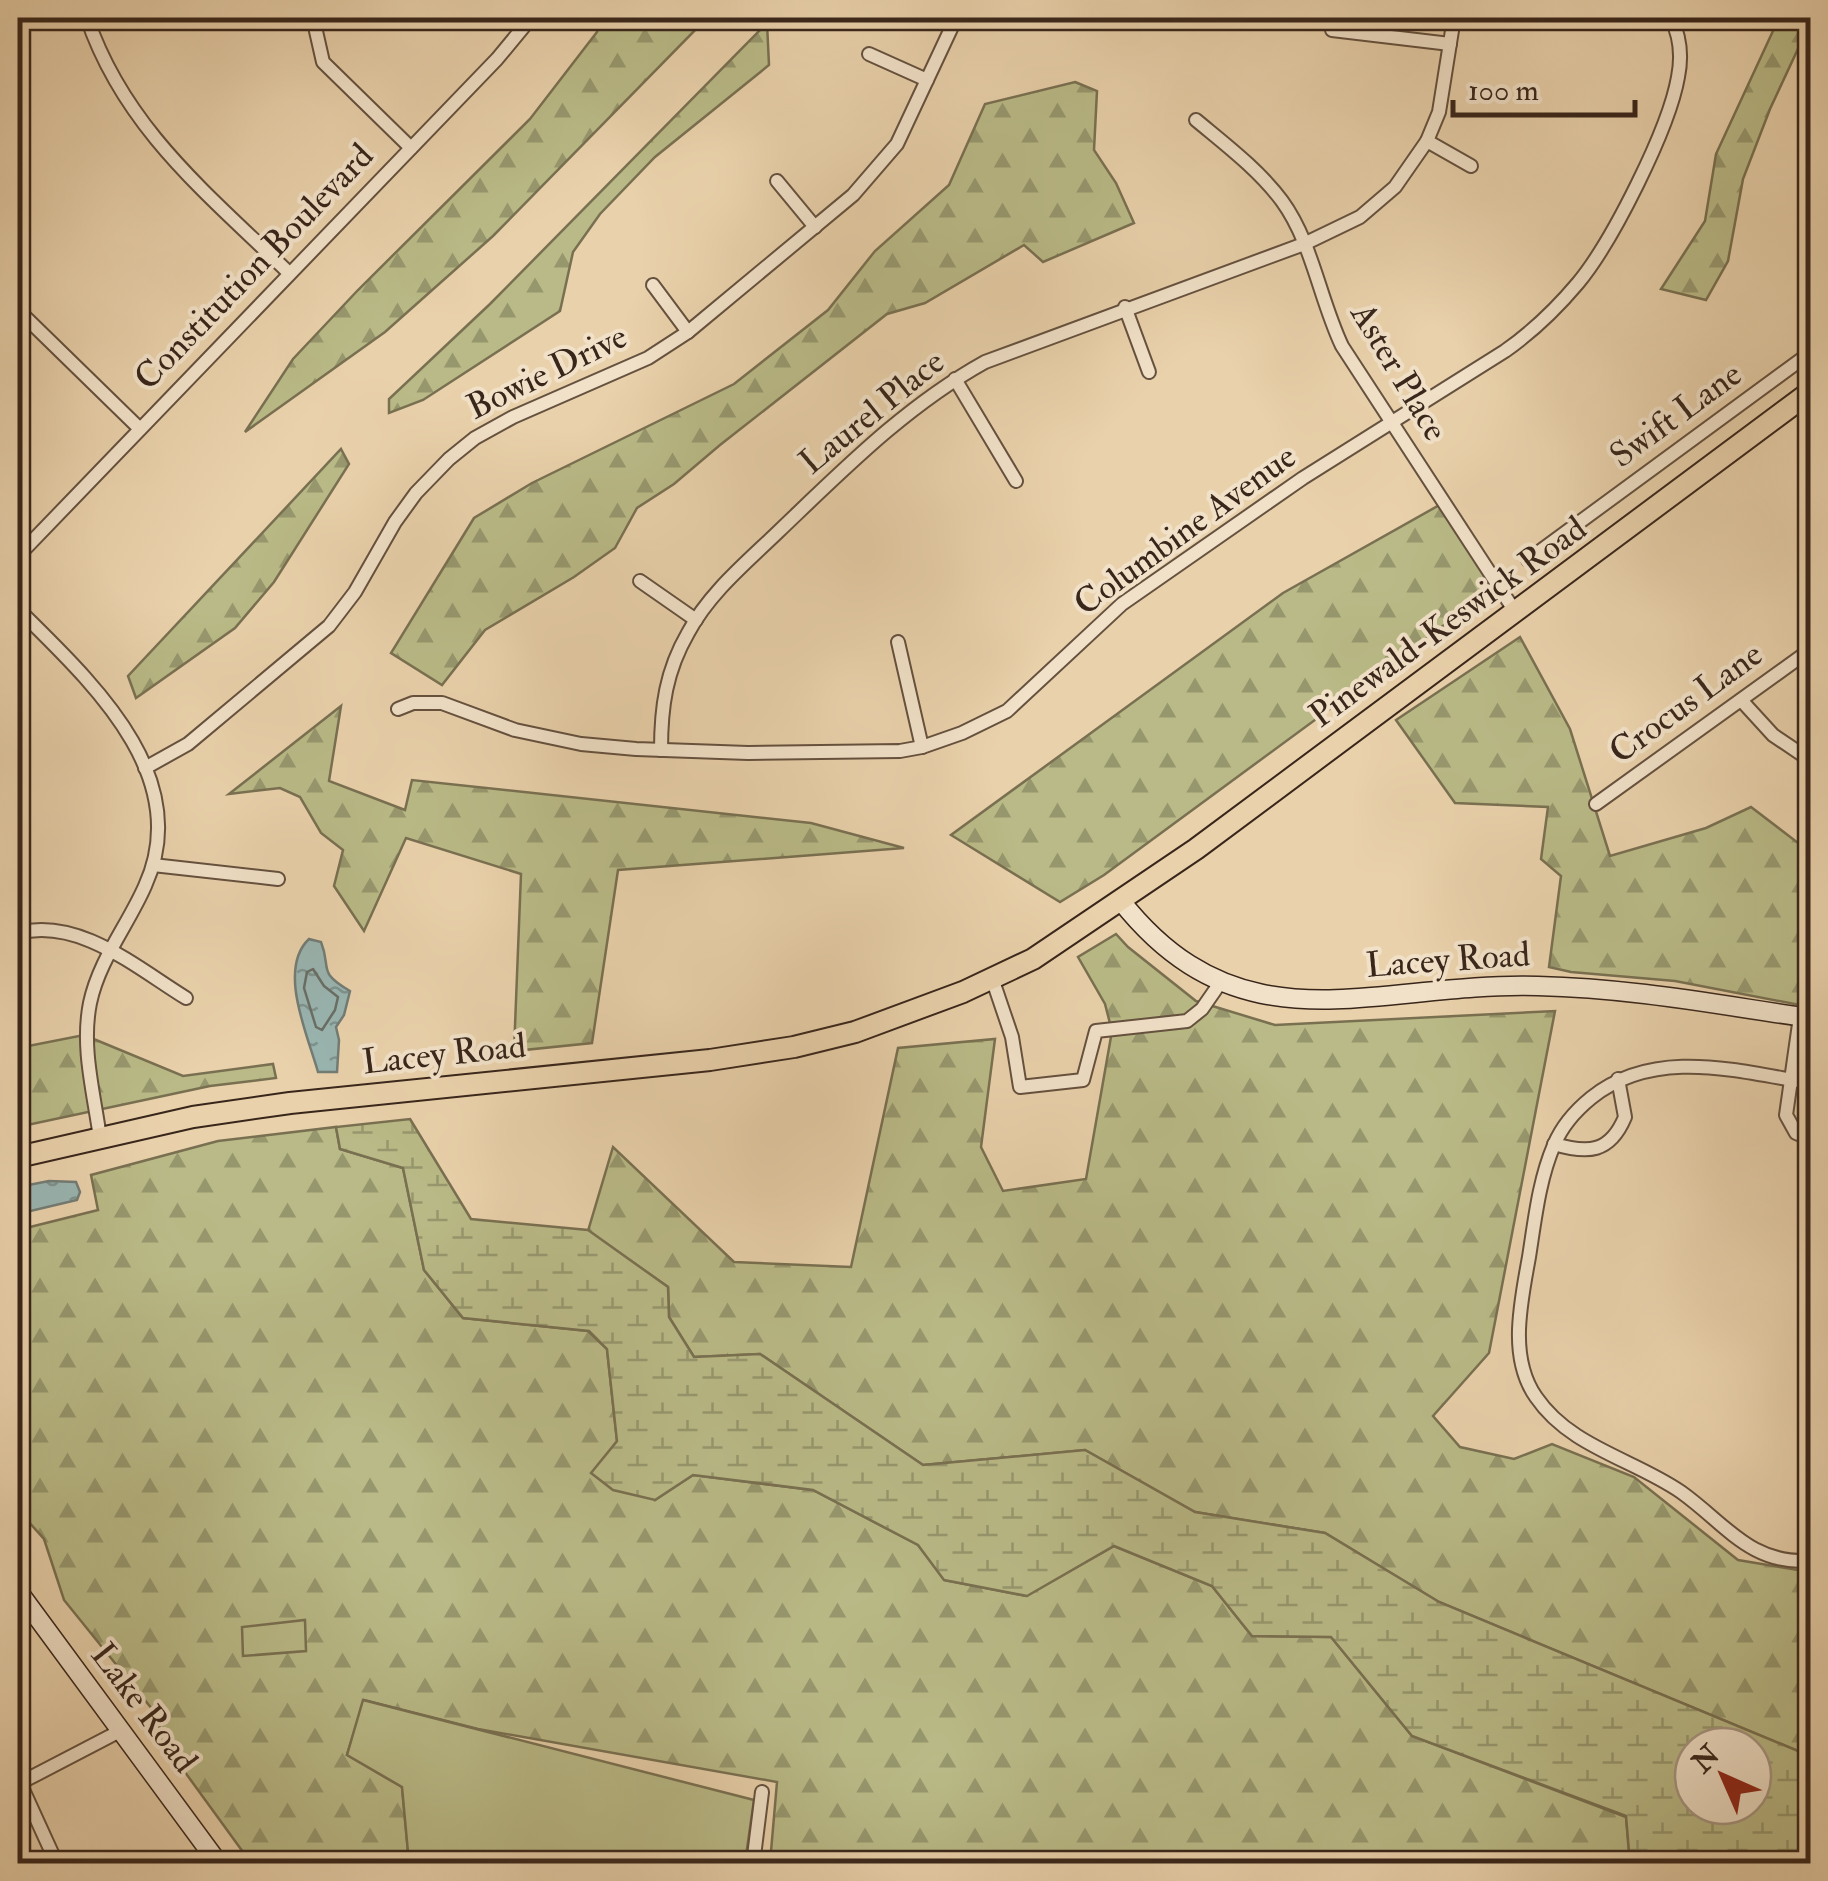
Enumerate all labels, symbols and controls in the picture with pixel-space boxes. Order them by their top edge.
scale bar [1453,55,1636,117]
text: 100 m [1468,72,1539,109]
street label: Constitution Boulevard [125,135,383,399]
street label: Aster Place [1340,294,1457,449]
street label: Bowie Drive [460,314,634,430]
street label: Laurel Place [790,340,954,484]
street label: Swift Lane [1601,352,1751,478]
street label: Columbine Avenue [1065,435,1305,625]
street label: Pinewald-Keswick Road [1301,507,1595,737]
street label: Crocus Lane [1601,633,1771,773]
street label: Lacey Road [1364,932,1532,988]
street label: Lacey Road [360,1024,528,1084]
street label: Lake Road [81,1634,207,1782]
north arrow [1673,1726,1773,1826]
text: N [1684,1737,1728,1781]

